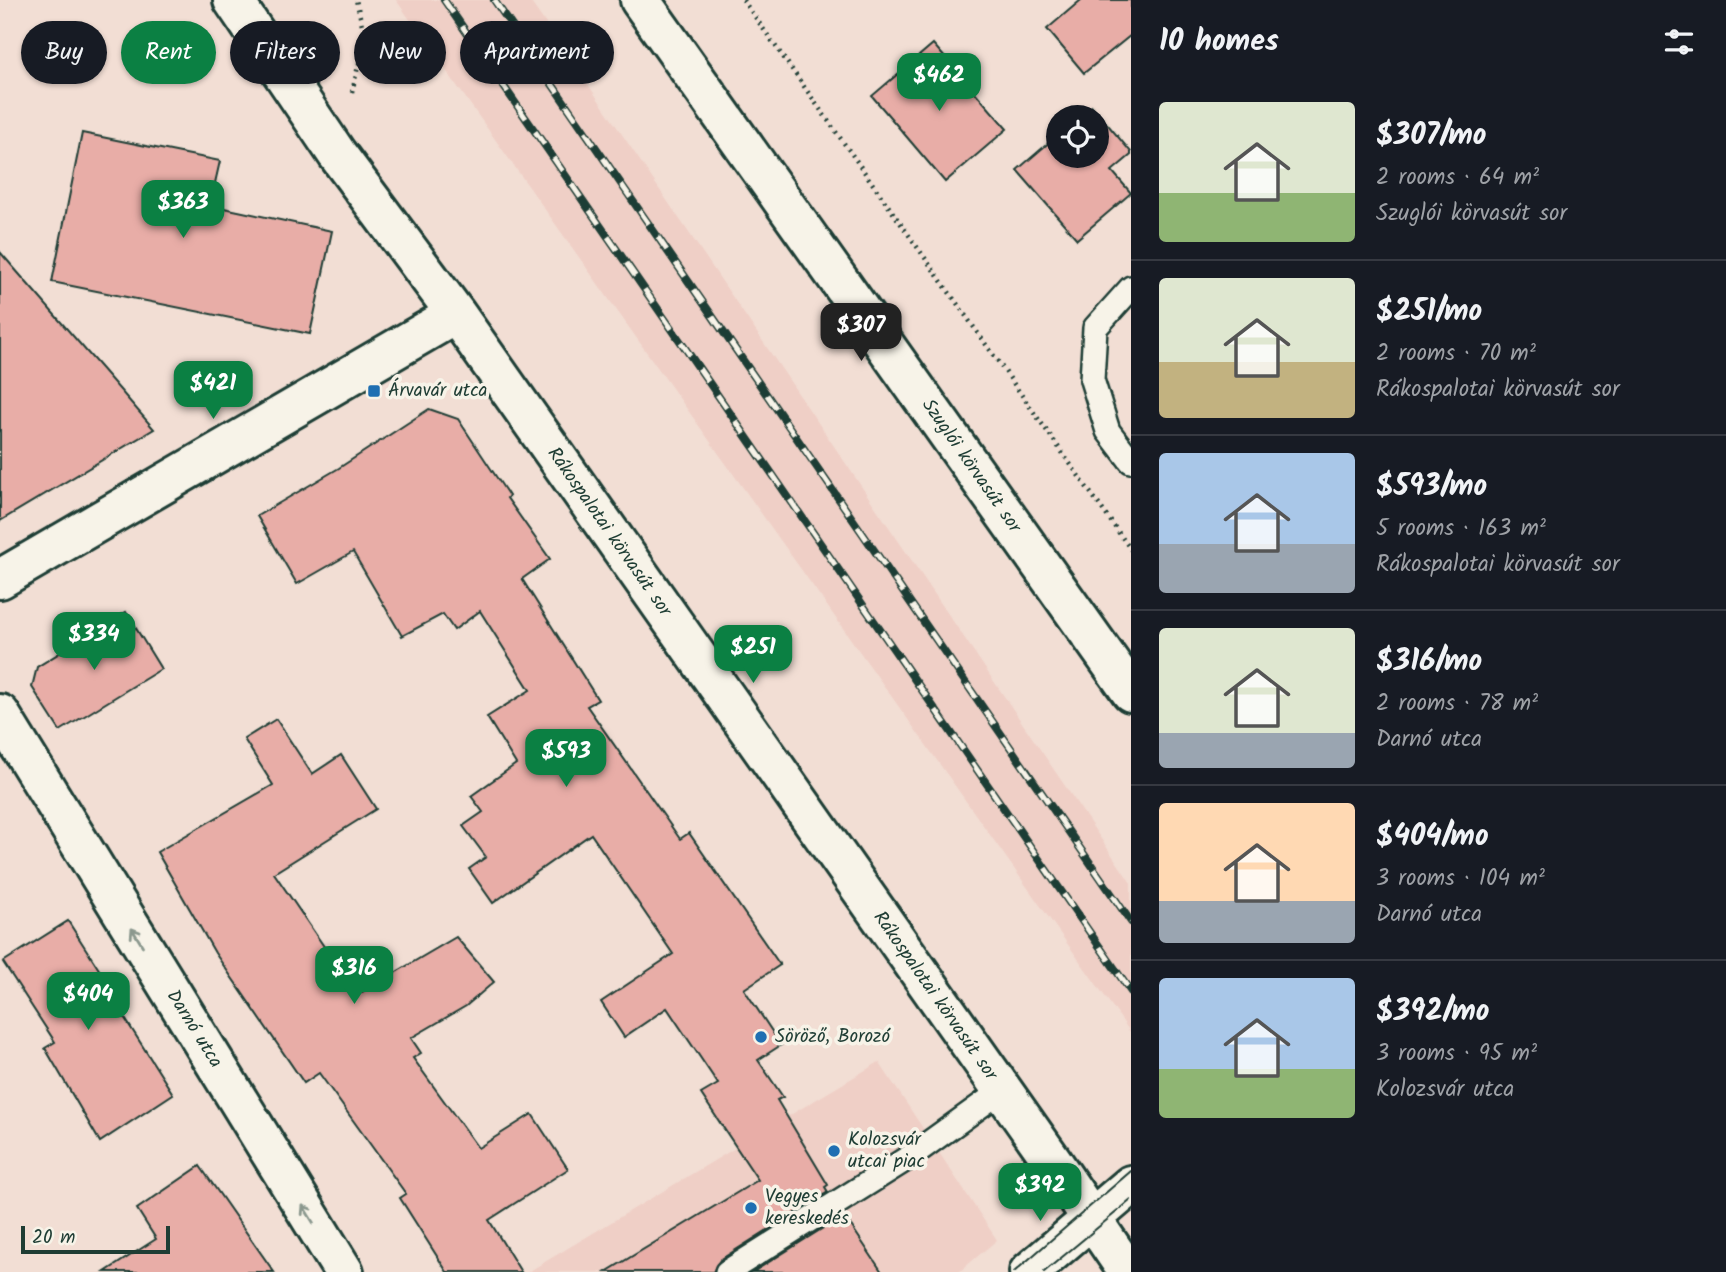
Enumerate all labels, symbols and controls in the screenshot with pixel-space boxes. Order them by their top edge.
text: 10 homes [1159,18,1279,66]
chip: Buy [21,21,107,84]
chip: Rent [121,21,216,84]
chip: Filters [230,21,340,84]
chip: New [354,21,446,84]
chip: Apartment [460,21,614,84]
icon: filters [1660,23,1698,61]
pin: $462 [898,54,980,113]
text: $462 [913,58,965,94]
map controls [1046,105,1109,168]
button: locate [1046,105,1109,168]
text: $307/mo [1376,112,1486,160]
icon: home [1215,130,1299,214]
text: 2 rooms · 64 m² [1376,160,1539,196]
pin: $363 [142,180,224,240]
text: $363 [157,185,209,221]
text: Szuglói körvasút sor [1376,196,1567,232]
text: $251/mo [1376,288,1482,336]
pin: $307 [820,304,902,363]
icon: home [1215,306,1299,390]
text: $307 [837,308,885,344]
text: 2 rooms · 70 m² [1376,336,1536,372]
pin: $421 [172,362,254,421]
text: $421 [190,366,236,402]
text: Rákospalotai körvasút sor [1376,372,1620,408]
place label: Árvavár utca [388,376,488,406]
marker: Árvavár utca [366,383,382,399]
street label: Szuglói körvasút sor [913,393,1030,541]
street label: Rákospalotai körvasút sor [539,441,680,624]
text: $593/mo [1376,463,1487,511]
icon: home [1215,481,1299,565]
text: 5 rooms · 163 m² [1376,511,1546,547]
text: Rákospalotai körvasút sor [1376,547,1620,583]
pin: $334 [53,612,135,672]
text: $334 [68,617,120,653]
pin: $251 [712,626,794,685]
text: $251 [730,630,776,666]
text: $316/mo [1376,638,1482,686]
icon: home [1215,656,1299,740]
text: 2 rooms · 78 m² [1376,686,1538,722]
text: Darnó utca [1376,722,1482,758]
pin: $593 [525,730,607,789]
text: $593 [541,734,591,770]
text: $404/mo [1376,813,1489,861]
icon: home [1215,831,1299,915]
text: 3 rooms · 104 m² [1376,861,1545,897]
text: Darnó utca [1376,897,1482,933]
street label: Rákospalotai körvasút sor [865,905,1006,1088]
one-way arrow [130,927,144,947]
pin: $316 [313,946,395,1006]
text: $316 [331,951,377,987]
pin: $404 [47,972,129,1032]
text: $404 [63,977,113,1013]
street label: Darnó utca [158,984,230,1074]
text: $392/mo [1376,988,1490,1036]
icon: home [1215,1006,1299,1090]
place label: Söröző, Borozó [775,1022,891,1052]
marker: Söröző, Borozó [753,1029,769,1045]
text: 3 rooms · 95 m² [1376,1036,1537,1072]
text: Kolozsvár utca [1376,1072,1514,1108]
place label: Kolozsvár utcai piac [848,1125,925,1177]
marker: Kolozsvár utcai piac [826,1143,842,1159]
pin: $392 [999,1164,1081,1223]
text: $392 [1014,1168,1066,1204]
place label: Vegyes kereskedés [765,1182,849,1234]
marker: Vegyes kereskedés [743,1200,759,1216]
one-way arrow [300,1204,314,1224]
scale bar [21,1223,170,1255]
text: 20 m [32,1223,75,1253]

